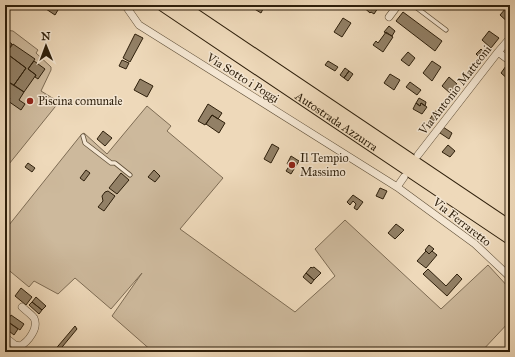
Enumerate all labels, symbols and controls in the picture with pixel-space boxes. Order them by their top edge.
north arrow [26,26,66,66]
text: N [41,30,51,43]
street label: Via Antonio Matteoni [415,42,495,138]
street label: Via Sotto i Poggi [203,50,282,107]
street label: Autostrada Azzurra [292,88,381,155]
place label: Piscina comunale [38,94,122,108]
marker: Piscina comunale [25,96,35,106]
place label: Il Tempio Massimo [300,151,349,179]
marker: Il Tempio Massimo [287,160,297,170]
street label: Via Ferraretto [429,194,494,249]

